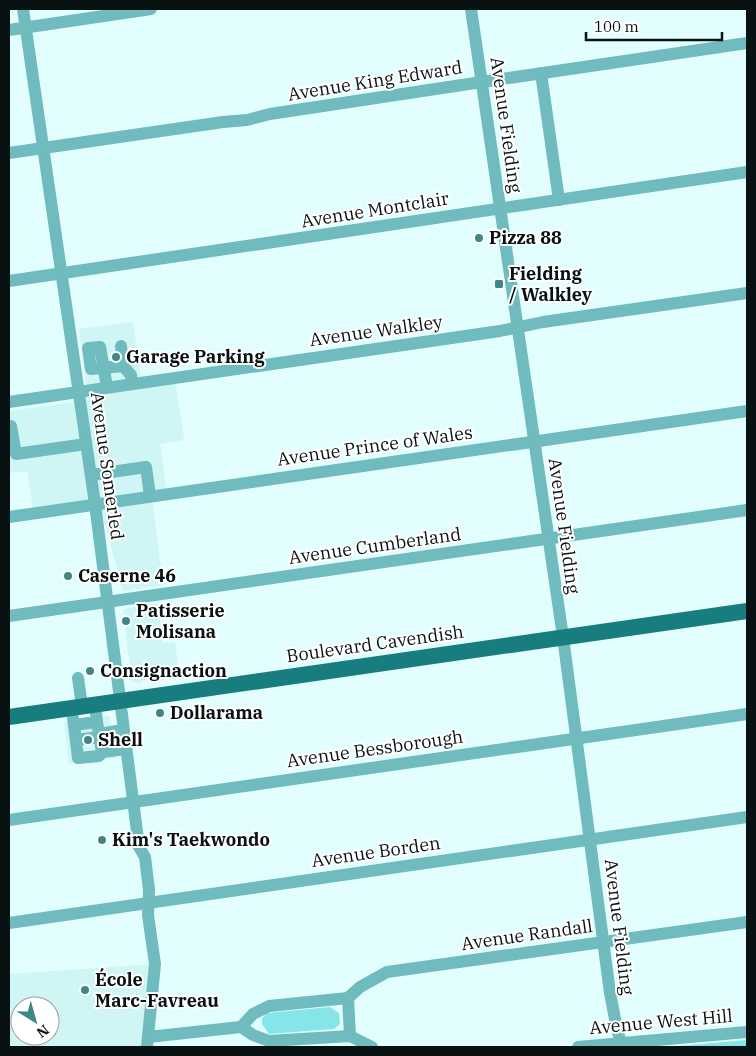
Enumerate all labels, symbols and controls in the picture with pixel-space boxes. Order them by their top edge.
scale bar [586,10,722,42]
text: 100 m [594,17,639,36]
street label: Avenue King Edward [286,55,464,106]
street label: Avenue Fielding [486,56,527,195]
street label: Avenue Montclair [299,186,450,233]
place label: Pizza 88 [489,226,562,249]
marker: Pizza 88 [473,232,485,244]
place label: Fielding / Walkley [509,262,593,306]
marker: Fielding / Walkley [493,278,505,290]
street label: Avenue Walkley [308,310,444,351]
place label: Garage Parking [126,345,265,368]
marker: Garage Parking [110,351,122,363]
street label: Avenue Somerled [86,390,129,541]
street label: Avenue Prince of Wales [276,420,474,471]
street label: Avenue Fielding [544,457,585,596]
street label: Avenue Cumberland [287,522,463,569]
place label: Caserne 46 [78,564,176,587]
marker: Caserne 46 [62,570,74,582]
place label: Patisserie Molisana [136,599,225,643]
marker: Patisserie Molisana [120,615,132,627]
street label: Boulevard Cavendish [285,620,465,667]
place label: Consignaction [100,659,227,682]
marker: Consignaction [84,665,96,677]
place label: Dollarama [170,701,263,724]
marker: Dollarama [154,707,166,719]
street label: Avenue Bessborough [285,725,465,772]
place label: Shell [98,728,143,751]
marker: Shell [82,734,94,746]
place label: Kim's Taekwondo [112,828,270,851]
street label: Avenue Borden [310,831,442,872]
marker: Kim's Taekwondo [96,834,108,846]
street label: Avenue Fielding [600,858,639,996]
street label: Avenue Randall [460,914,594,955]
place label: École Marc-Favreau [95,967,219,1012]
marker: École Marc-Favreau [79,984,91,996]
north arrow [10,996,60,1046]
street label: Avenue West Hill [588,1004,733,1039]
text: N [33,1021,53,1042]

